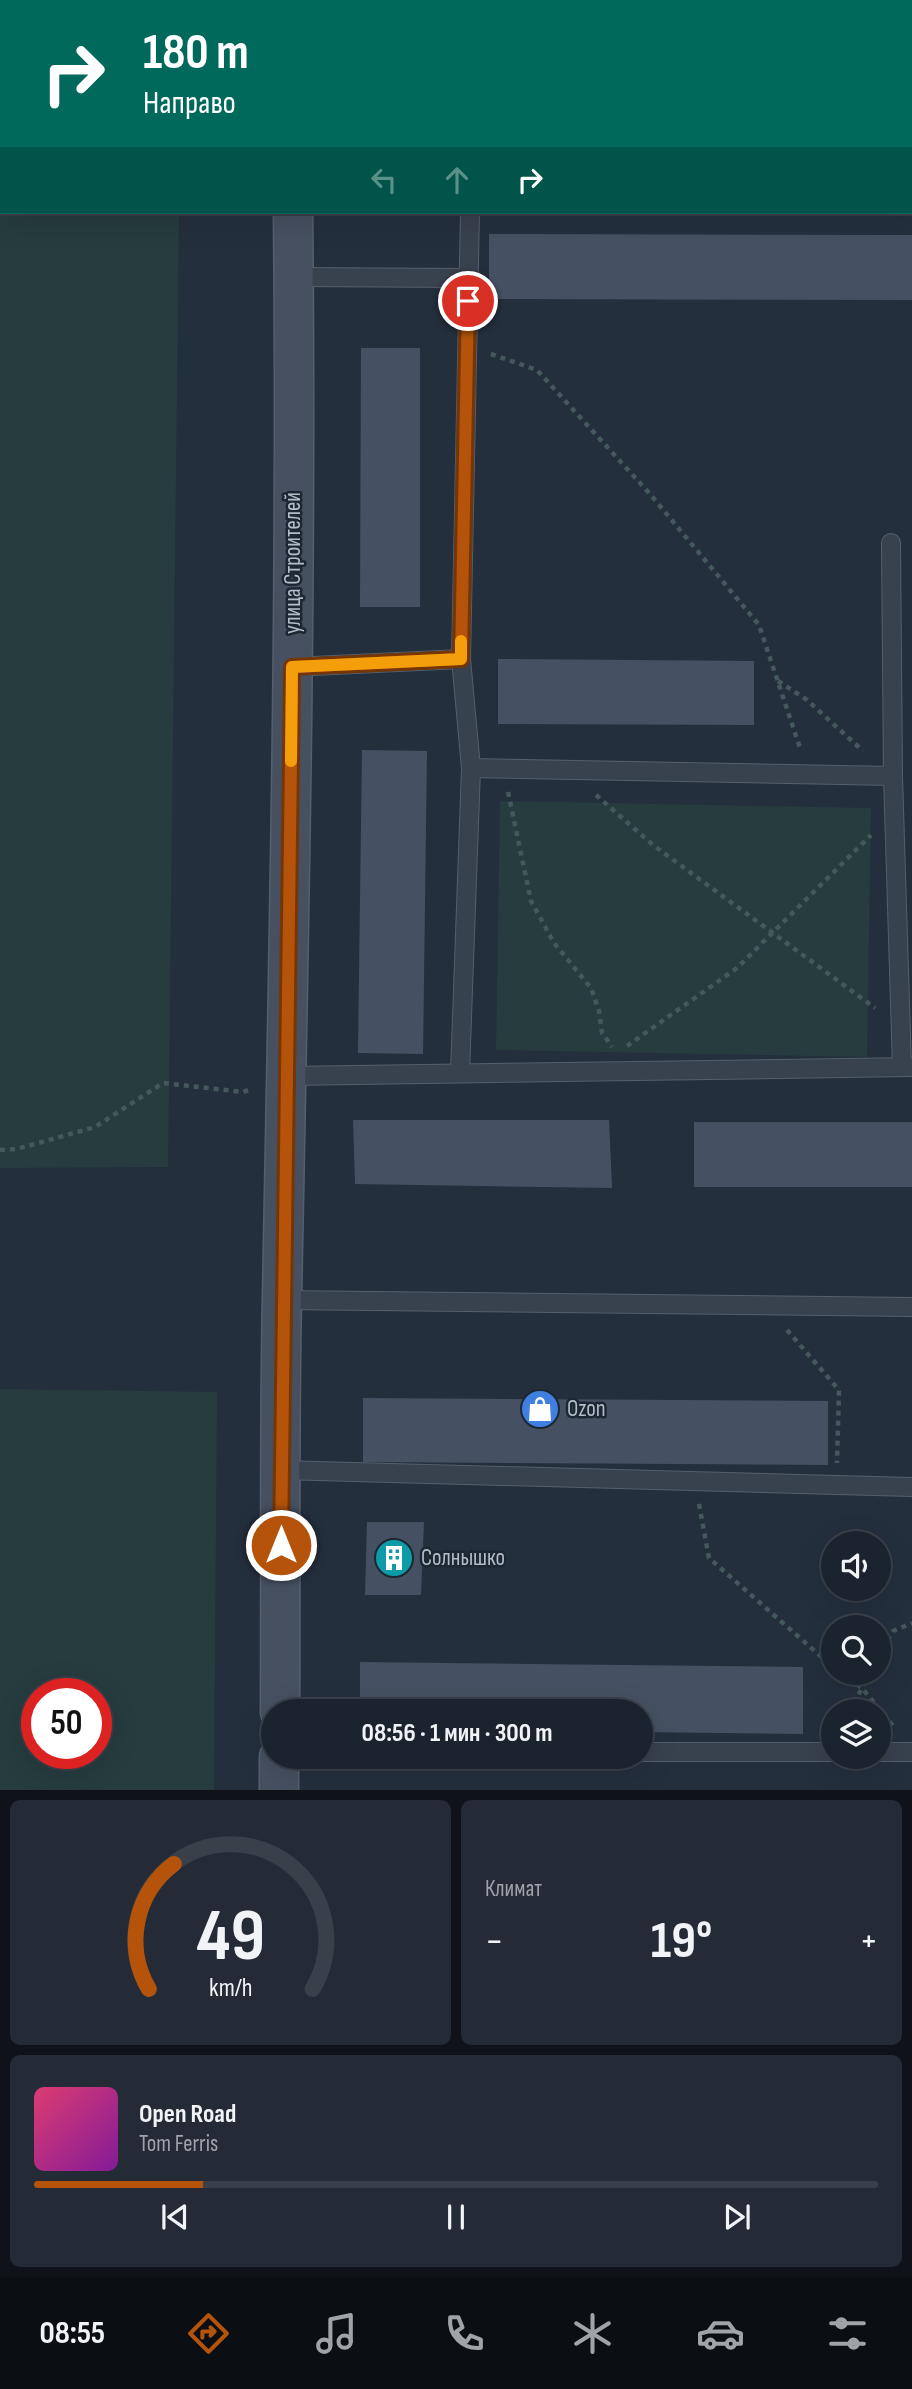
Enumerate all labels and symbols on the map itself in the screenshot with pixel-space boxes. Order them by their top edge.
pin [438,271,498,331]
street label: улица Строителей [279,492,307,634]
shop icon: Ozon [519,1388,561,1430]
place label: Ozon [567,1395,606,1423]
position arrow [244,1508,318,1582]
building icon: Солнышко [373,1537,415,1579]
place label: Солнышко [421,1544,505,1572]
speed limit sign: 50 [21,1678,112,1769]

